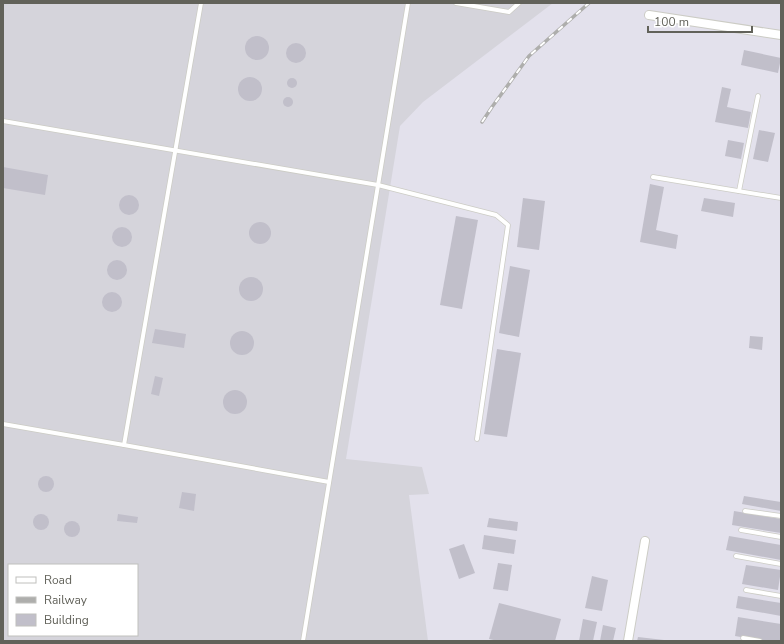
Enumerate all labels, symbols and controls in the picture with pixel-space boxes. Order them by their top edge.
scale bar [648,8,752,34]
text: 100 m [654,14,689,30]
legend [8,564,138,636]
text: Road [44,572,72,588]
text: Railway [44,592,88,608]
text: Building [44,612,89,628]

